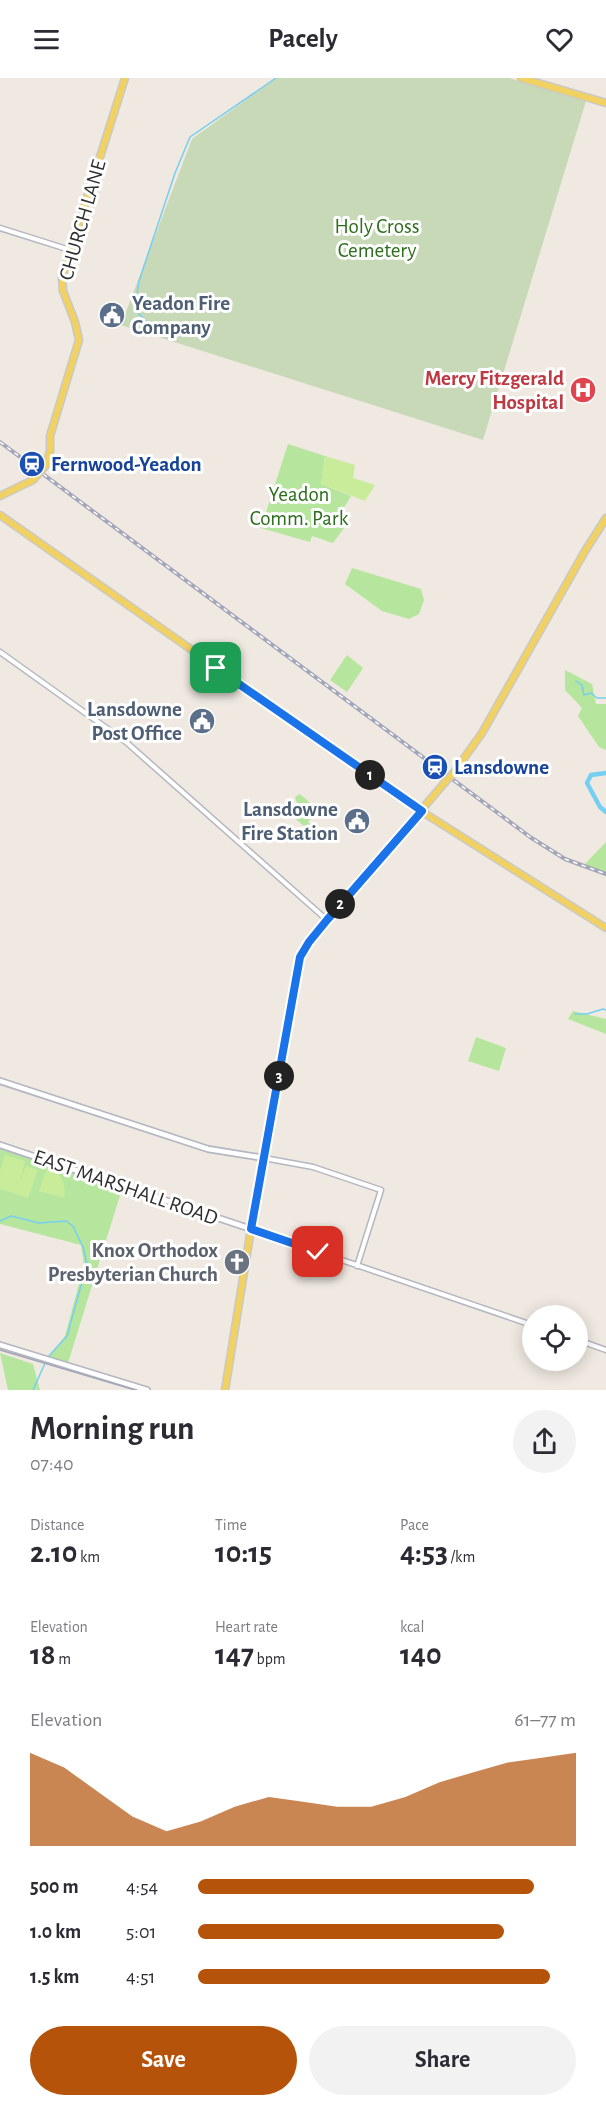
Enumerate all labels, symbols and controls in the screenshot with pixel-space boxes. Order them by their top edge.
icon: menu [30,23,63,56]
icon: heart [543,23,576,56]
text: Pacely [268,25,338,52]
street label: CHURCH LANE [55,158,110,283]
park label: Holy Cross Cemetery [335,216,419,261]
place label: Yeadon Fire Company [132,293,230,338]
public building icon: Yeadon Fire Company [97,300,127,330]
place label: Mercy Fitzgerald Hospital [425,368,564,413]
hospital icon: Mercy Fitzgerald Hospital [568,375,598,405]
station icon: Fernwood-Yeadon [17,449,47,479]
place label: Fernwood-Yeadon [51,454,202,475]
park label: Yeadon Comm. Park [250,484,349,529]
pin [190,642,241,693]
icon: arrive [199,651,232,684]
place label: Lansdowne Post Office [87,699,182,744]
public building icon: Lansdowne Post Office [187,706,217,736]
station icon: Lansdowne [420,752,450,782]
place label: Lansdowne [454,757,549,778]
pin: 1 [355,760,385,790]
text: 1 [367,767,373,783]
place label: Lansdowne Fire Station [241,799,338,844]
public building icon: Lansdowne Fire Station [342,806,372,836]
pin: 2 [325,889,355,919]
text: 2 [336,896,344,912]
pin: 3 [264,1061,294,1091]
text: 3 [276,1068,282,1084]
street label: EAST MARSHALL ROAD [31,1146,221,1229]
pin [292,1226,343,1277]
icon: check [301,1235,334,1268]
place label: Knox Orthodox Presbyterian Church [48,1240,218,1285]
church icon: Knox Orthodox Presbyterian Church [222,1247,252,1277]
map controls [522,1305,588,1371]
button: locate [522,1305,588,1371]
button: share [513,1410,576,1473]
text: Morning run [30,1413,194,1446]
text: 07:40 [30,1454,74,1474]
text: Distance [30,1517,84,1533]
text: Time [215,1517,247,1533]
text: Pace [400,1517,429,1533]
text: 2.10 [30,1538,77,1568]
text: 10:15 [215,1538,272,1568]
text: 4:53 [400,1538,448,1568]
text: km [77,1549,100,1565]
text: /km [448,1549,475,1565]
text: Elevation [30,1619,88,1635]
text: Heart rate [215,1619,278,1635]
text: kcal [400,1619,424,1635]
text: 18 [30,1640,56,1670]
text: 147 [215,1640,254,1670]
text: 140 [400,1640,442,1670]
text: m [56,1651,71,1667]
text: bpm [254,1651,286,1667]
text: Elevation [30,1710,102,1730]
text: 61–77 m [514,1710,576,1730]
text: 500 m [30,1877,79,1897]
text: 4:54 [126,1877,158,1897]
text: 1.0 km [30,1922,81,1942]
text: 5:01 [126,1922,156,1942]
text: 1.5 km [30,1967,79,1987]
text: 4:51 [126,1967,155,1987]
button: Save [30,2026,297,2095]
button: Share [309,2026,576,2095]

